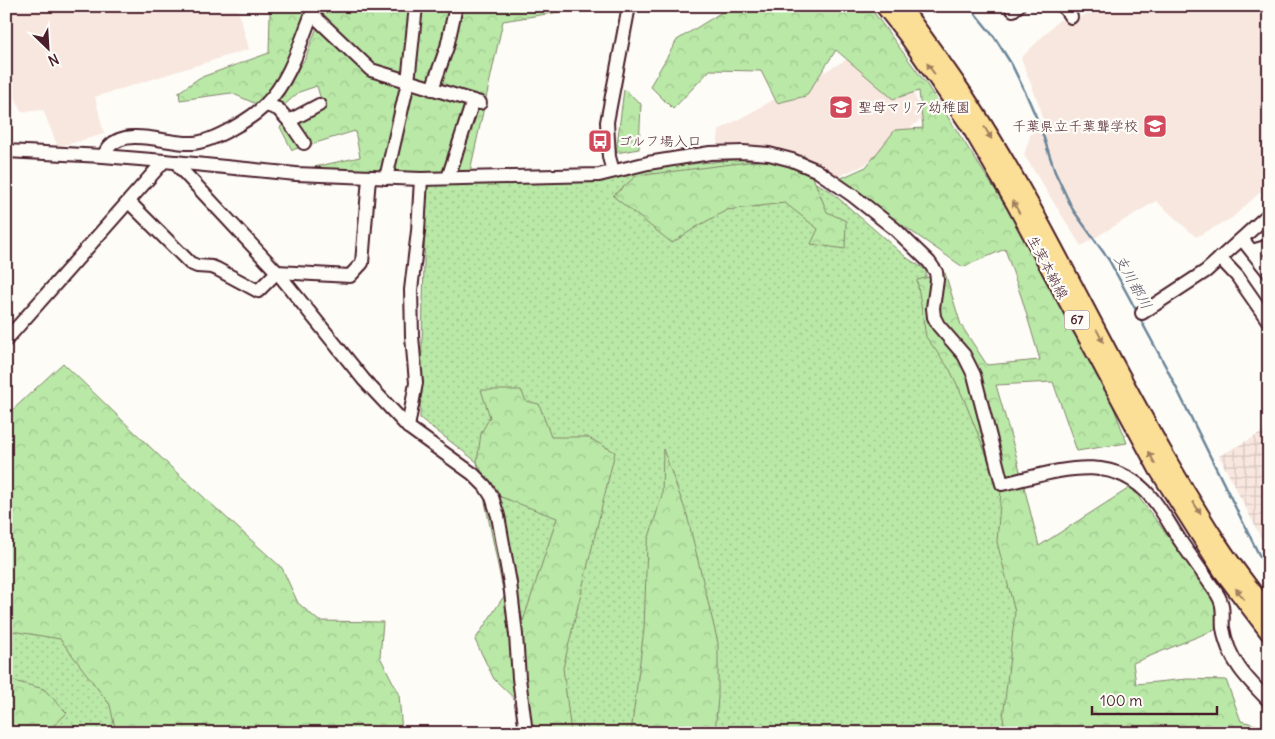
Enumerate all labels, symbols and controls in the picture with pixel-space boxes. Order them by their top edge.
north arrow [22,22,72,72]
text: N [45,50,62,70]
one-way arrow [926,62,936,76]
school or university icon: 聖母マリア幼稚園 [828,94,854,120]
place label: 聖母マリア幼稚園 [858,98,970,116]
school or university icon: 千葉県立千葉聾学校 [1142,113,1168,139]
place label: 千葉県立千葉聾学校 [1012,117,1138,135]
one-way arrow [983,126,992,139]
bus stop icon: ゴルフ場入口 [587,128,613,154]
place label: ゴルフ場入口 [618,132,701,150]
one-way arrow [1012,200,1021,214]
street label: 生実本納線 [1024,232,1072,302]
water label: 支川都川 [1111,251,1156,313]
road number: 67 [1064,310,1090,330]
one-way arrow [1096,329,1104,344]
one-way arrow [1147,451,1156,465]
one-way arrow [1193,502,1202,515]
one-way arrow [1234,588,1245,601]
scale bar [1092,684,1218,716]
text: 100 m [1100,691,1142,710]

